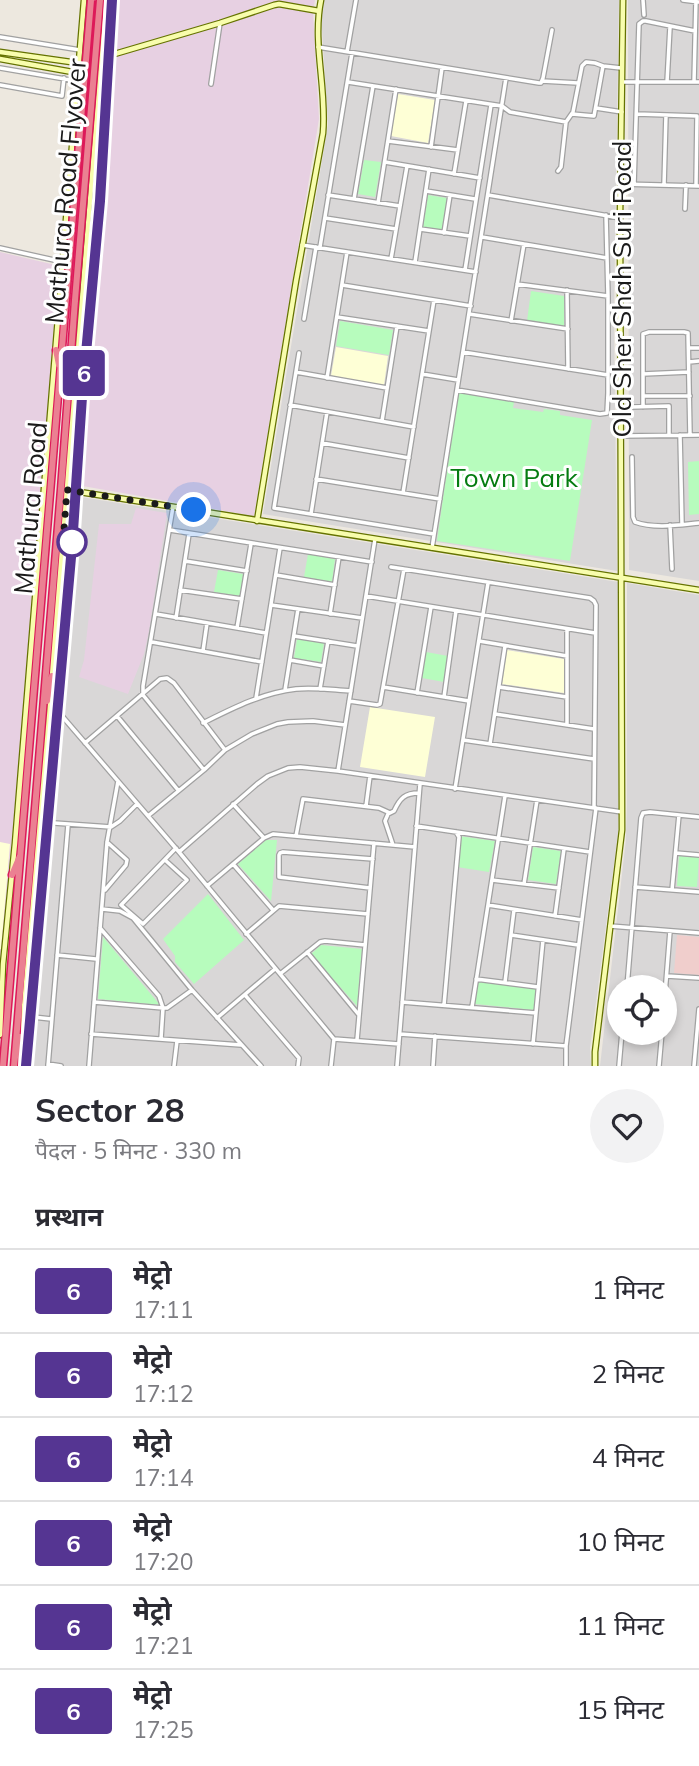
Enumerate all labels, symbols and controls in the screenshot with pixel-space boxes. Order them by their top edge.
street label: Mathura Road Flyover [37,57,93,325]
street label: Old Sher Shah Suri Road [605,141,638,437]
line badge: 6 [61,350,107,396]
text: 6 [77,358,91,388]
street label: Mathura Road [6,421,54,595]
park label: Town Park [450,461,578,494]
your location [176,492,211,527]
unlabelled marker [57,527,87,557]
map controls [607,975,677,1045]
button: locate [607,975,677,1045]
text: Sector 28 [35,1089,185,1130]
button: heart [590,1089,664,1163]
text: पैदल · 5 मिनट · 330 m [35,1136,242,1165]
text: प्रस्थान [35,1200,103,1233]
text: मेट्रो [133,1258,172,1291]
text: 1 मिनट [592,1273,664,1306]
text: 6 [66,1276,81,1306]
text: 17:11 [133,1295,193,1324]
text: मेट्रो [133,1342,172,1375]
text: 2 मिनट [592,1357,664,1390]
text: 6 [66,1360,81,1390]
text: 17:12 [133,1379,193,1408]
text: मेट्रो [133,1426,172,1459]
text: 4 मिनट [592,1441,664,1474]
text: 6 [66,1444,81,1474]
text: 17:14 [133,1463,193,1492]
text: मेट्रो [133,1510,172,1543]
text: 10 मिनट [576,1525,664,1558]
text: 6 [66,1528,81,1558]
text: 17:20 [133,1547,193,1576]
text: मेट्रो [133,1594,172,1627]
text: 11 मिनट [576,1609,664,1642]
text: 6 [66,1612,81,1642]
text: 17:21 [133,1631,193,1660]
text: मेट्रो [133,1678,172,1711]
text: 15 मिनट [576,1693,664,1726]
text: 6 [66,1696,81,1726]
text: 17:25 [133,1715,193,1744]

